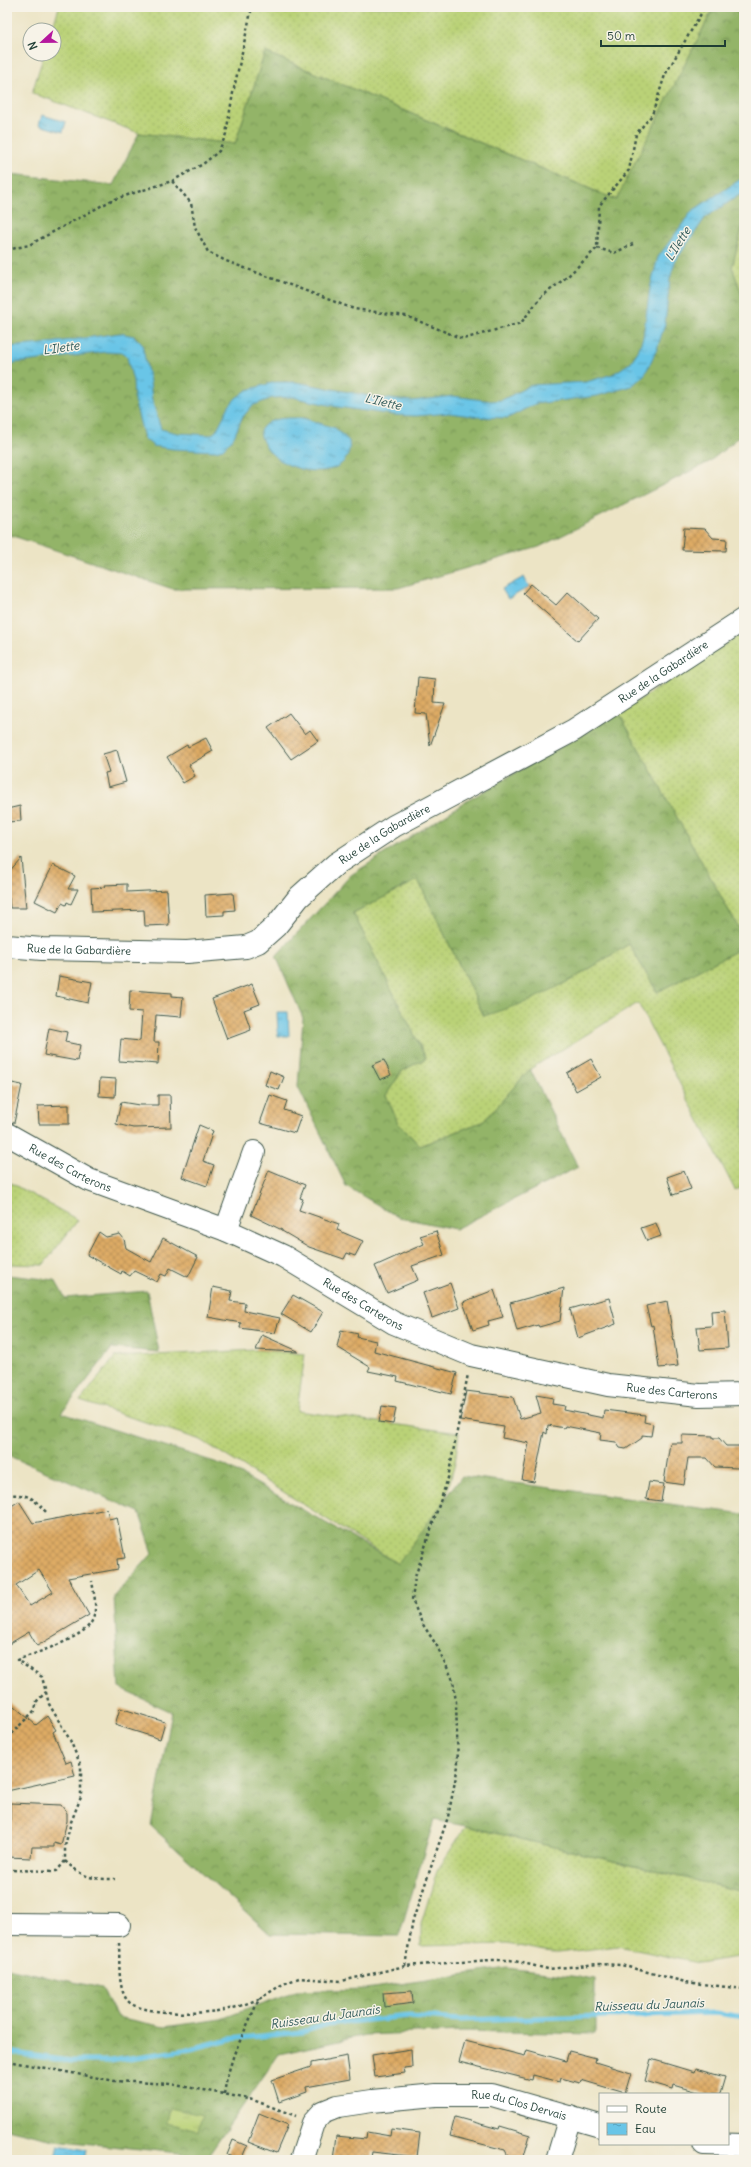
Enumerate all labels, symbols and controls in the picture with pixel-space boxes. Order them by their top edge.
north arrow [22,22,62,62]
scale bar [601,22,725,48]
text: 50 m [607,28,636,43]
text: N [25,40,41,52]
water label: L'Ilette [662,223,694,263]
water label: L'Ilette [42,337,82,357]
water label: L'Ilette [364,390,404,413]
street label: Rue de la Gabardière [616,637,711,706]
street label: Rue de la Gabardière [336,801,432,867]
street label: Rue de la Gabardière [26,941,131,958]
street label: Rue des Carterons [27,1141,114,1195]
street label: Rue des Carterons [320,1275,405,1333]
street label: Rue des Carterons [626,1380,717,1402]
water label: Ruisseau du Jaunais [594,1995,706,2014]
water label: Ruisseau du Jaunais [269,2001,382,2032]
street label: Rue du Clos Dervais [471,2088,568,2123]
legend [599,2093,729,2145]
text: Route [635,2101,667,2116]
text: Eau [635,2121,656,2136]

